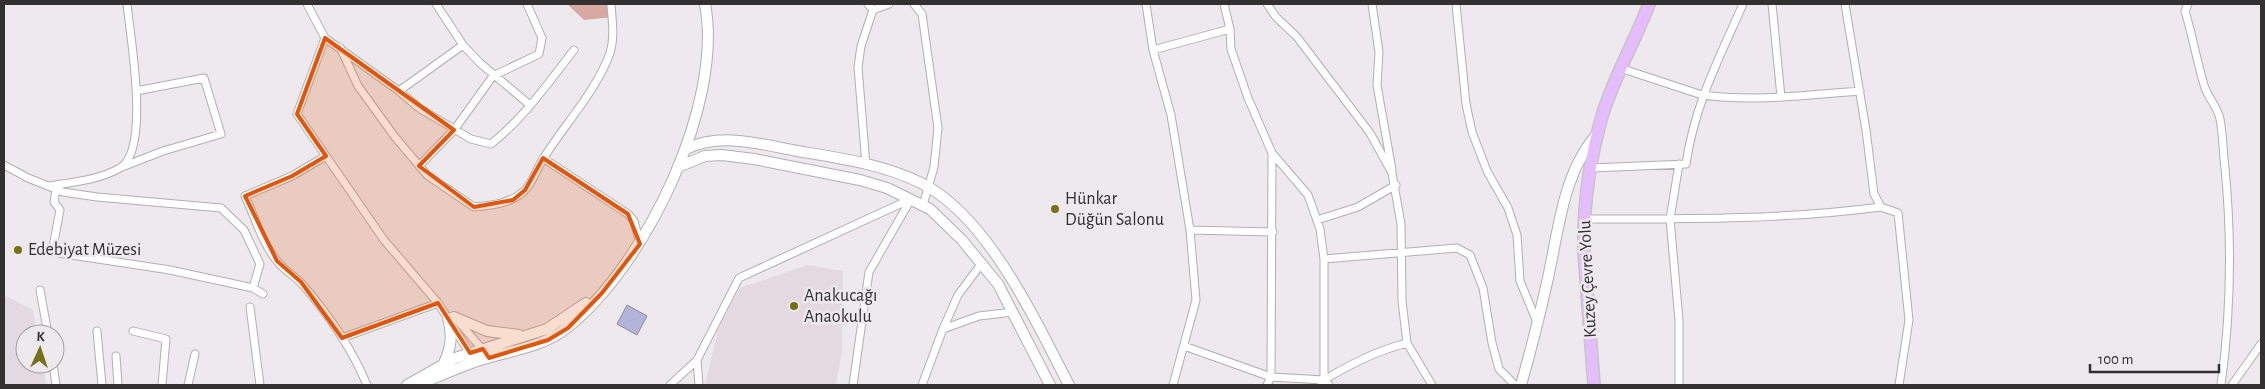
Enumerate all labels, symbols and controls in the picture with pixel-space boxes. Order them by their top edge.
place label: Hünkar Düğün Salonu [1065,190,1164,229]
marker: Hünkar Düğün Salonu [1049,203,1061,215]
street label: Kuzey Çevre Yolu [1576,220,1600,338]
place label: Edebiyat Müzesi [28,241,141,259]
marker: Edebiyat Müzesi [12,244,24,256]
place label: Anakucağı Anaokulu [804,287,877,326]
marker: Anakucağı Anaokulu [788,300,800,312]
north arrow [15,324,65,374]
text: K [36,330,46,344]
scale bar [2090,342,2219,374]
text: 100 m [2098,352,2133,367]

